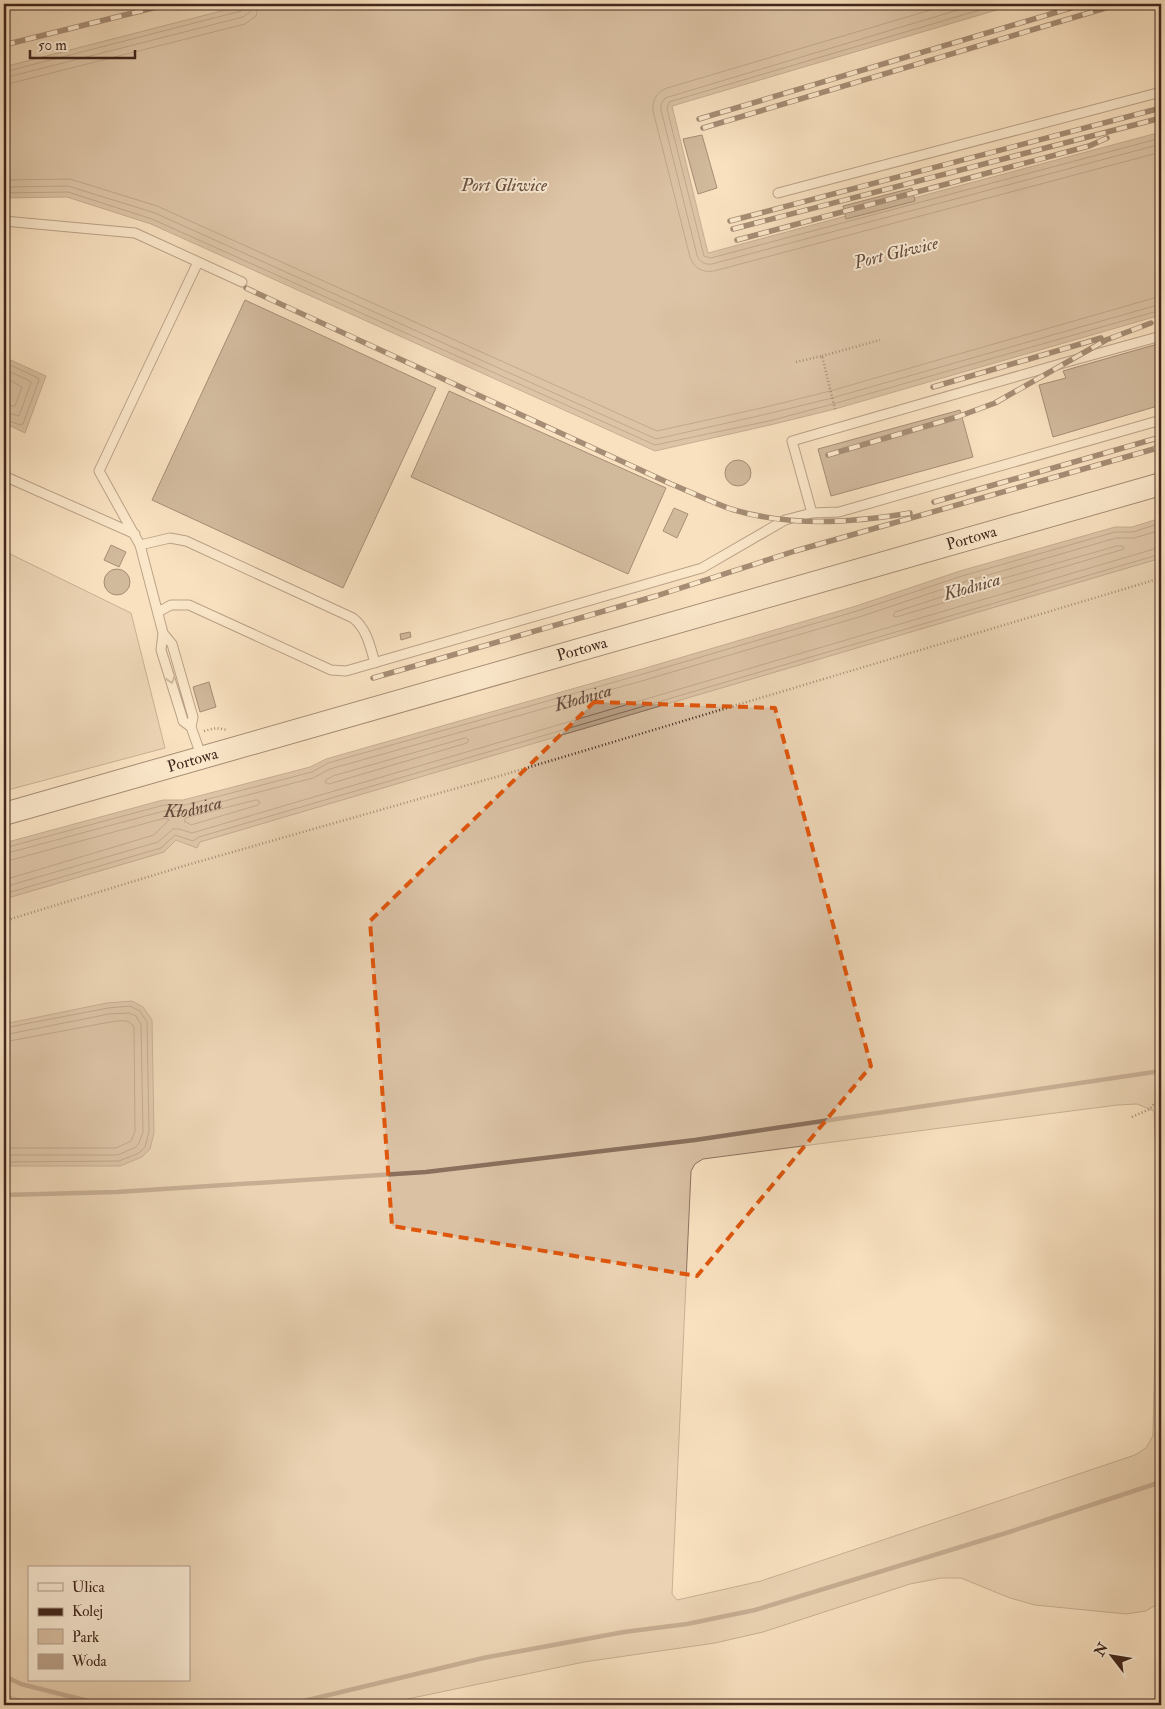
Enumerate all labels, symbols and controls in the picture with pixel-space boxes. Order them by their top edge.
scale bar [30,28,135,60]
text: 50 m [38,36,67,55]
water label: Port Gliwice [460,174,548,197]
water label: Port Gliwice [851,231,941,275]
street label: Portowa [944,521,999,555]
water label: Kłodnica [940,568,1003,606]
street label: Portowa [554,632,610,666]
one-way arrow [165,675,175,684]
water label: Kłodnica [551,679,614,717]
street label: Portowa [165,743,221,777]
water label: Kłodnica [163,791,224,823]
legend [28,1566,190,1682]
text: Ulica [72,1578,105,1597]
text: Kolej [72,1602,103,1621]
text: Park [72,1628,99,1647]
north arrow [1088,1632,1138,1682]
text: N [1090,1639,1112,1660]
text: Woda [71,1652,108,1671]

